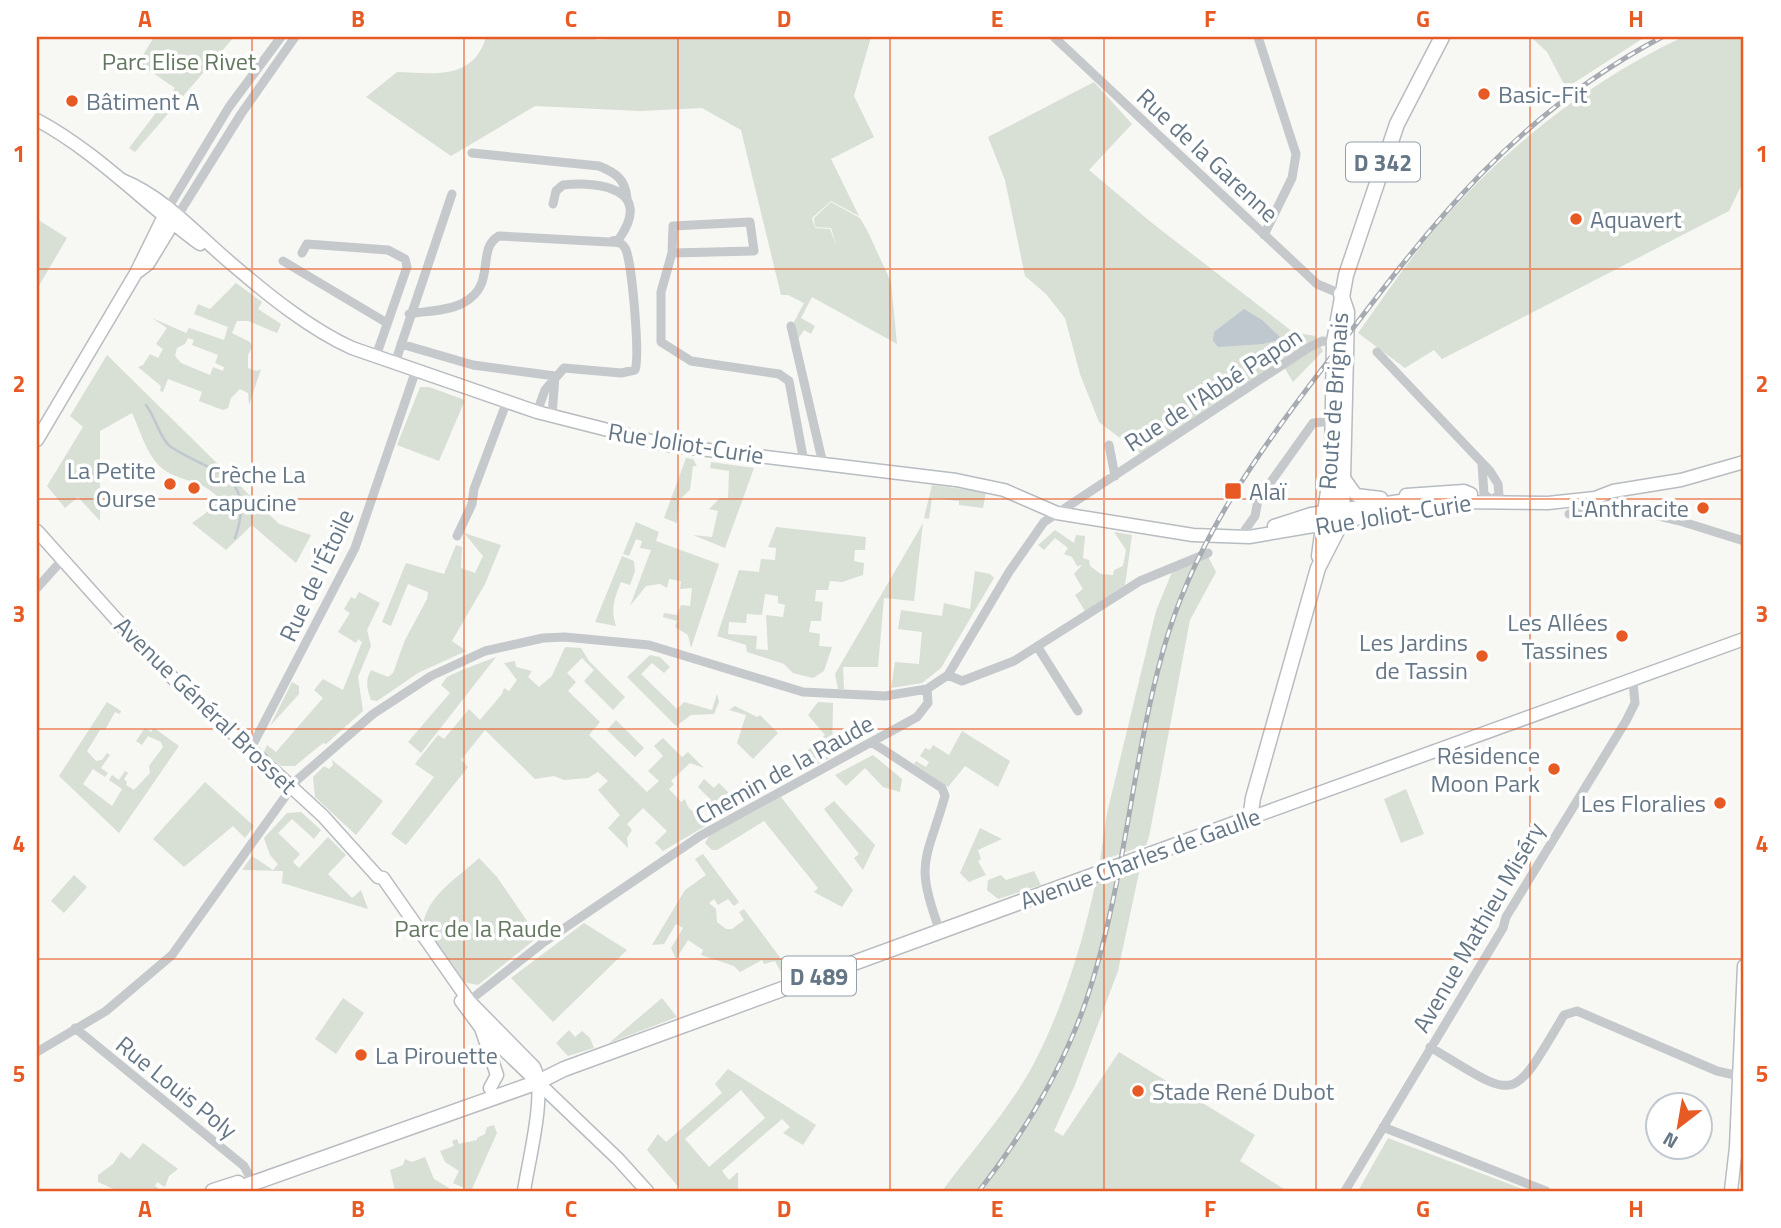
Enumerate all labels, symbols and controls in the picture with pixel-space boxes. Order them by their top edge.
text: A [138,1,152,36]
text: B [351,1,365,36]
text: C [565,1,577,36]
text: D [777,1,791,36]
text: E [991,1,1003,36]
text: F [1204,1,1216,36]
text: G [1416,1,1430,36]
text: H [1628,1,1644,36]
park label: Parc Elise Rivet [102,43,257,79]
place label: Basic-Fit [1498,76,1588,112]
street label: Rue de la Garenne [1129,80,1287,230]
place label: Bâtiment A [86,83,200,119]
marker: Basic-Fit [1476,86,1492,102]
marker: Bâtiment A [64,93,80,109]
text: 1 [13,136,25,171]
text: 1 [1756,136,1768,171]
road number: D 342 [1346,142,1420,182]
place label: Aquavert [1590,201,1682,237]
marker: Aquavert [1568,211,1584,227]
street label: Route de Brignais [1309,311,1357,491]
street label: Rue de l'Abbé Papon [1117,318,1309,460]
text: 2 [13,366,25,401]
text: 2 [1756,366,1768,401]
street label: Rue Joliot-Curie [605,413,767,473]
place label: La Petite Ourse [67,452,156,516]
place label: Crèche La capucine [208,456,305,520]
place label: Alaï [1249,473,1287,509]
marker: La Petite Ourse [162,476,178,492]
marker: Crèche La capucine [186,480,202,496]
marker: Alaï [1223,481,1243,501]
street label: Rue Joliot-Curie [1312,484,1474,544]
place label: L'Anthracite [1571,490,1689,526]
marker: L'Anthracite [1695,500,1711,516]
street label: Rue de l'Étoile [270,503,362,647]
text: 3 [13,596,25,631]
text: 3 [1756,596,1768,631]
place label: Les Allées Tassines [1507,604,1608,668]
street label: Avenue Général Brosset [107,608,306,802]
place label: Les Jardins de Tassin [1359,624,1468,688]
marker: Les Allées Tassines [1614,628,1630,644]
marker: Les Jardins de Tassin [1474,648,1490,664]
street label: Chemin de la Raude [688,705,880,833]
place label: Résidence Moon Park [1431,737,1540,801]
marker: Résidence Moon Park [1546,761,1562,777]
place label: Les Floralies [1581,785,1706,821]
marker: Les Floralies [1712,795,1728,811]
street label: Avenue Charles de Gaulle [1015,798,1265,918]
street label: Avenue Mathieu Miséry [1403,815,1553,1039]
text: 4 [13,826,25,861]
text: 4 [1756,826,1768,861]
park label: Parc de la Raude [394,910,562,946]
road number: D 489 [782,956,856,995]
street label: Rue Louis Poly [108,1027,246,1148]
place label: La Pirouette [375,1037,498,1073]
marker: La Pirouette [353,1047,369,1063]
text: 5 [13,1056,25,1091]
text: 5 [1756,1056,1768,1091]
place label: Stade René Dubot [1152,1073,1335,1109]
marker: Stade René Dubot [1130,1083,1146,1099]
north arrow [1644,1092,1714,1162]
text: N [1657,1125,1683,1157]
text: A [138,1191,152,1226]
text: B [351,1191,365,1226]
text: C [565,1191,577,1226]
text: D [777,1191,791,1226]
text: E [991,1191,1003,1226]
text: F [1204,1191,1216,1226]
text: G [1416,1191,1430,1226]
text: H [1628,1191,1644,1226]

